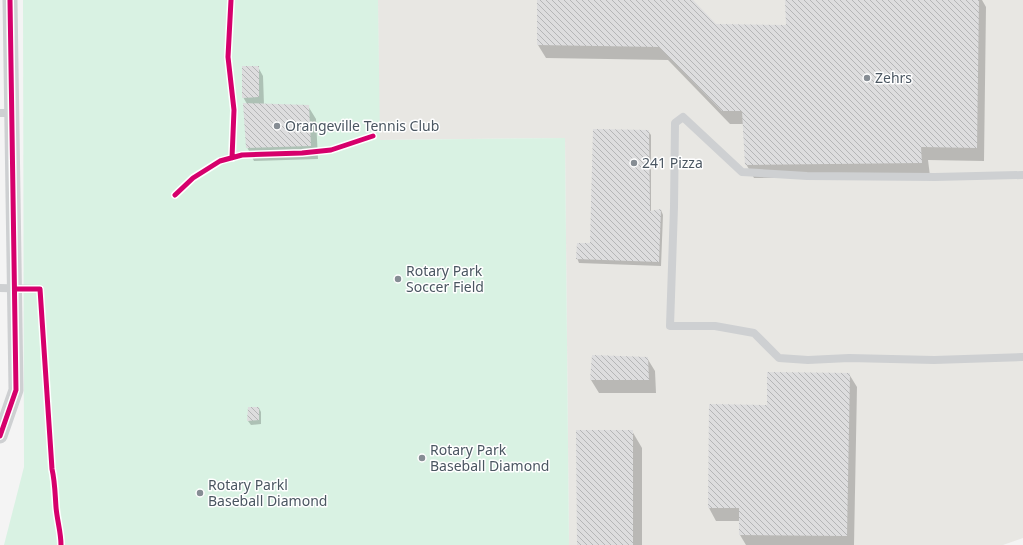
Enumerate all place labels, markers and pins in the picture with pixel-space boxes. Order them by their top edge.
place label: Zehrs [875,68,912,87]
marker: Zehrs [862,73,872,83]
place label: Orangeville Tennis Club [285,116,439,135]
marker: Orangeville Tennis Club [272,121,282,131]
place label: 241 Pizza [642,153,703,172]
marker: 241 Pizza [629,158,639,168]
place label: Rotary Park Soccer Field [406,261,484,296]
marker: Rotary Park Soccer Field [393,274,403,284]
place label: Rotary Park Baseball Diamond [430,440,549,475]
marker: Rotary Park Baseball Diamond [417,453,427,463]
place label: Rotary Parkl Baseball Diamond [208,475,327,510]
marker: Rotary Parkl Baseball Diamond [195,488,205,498]

